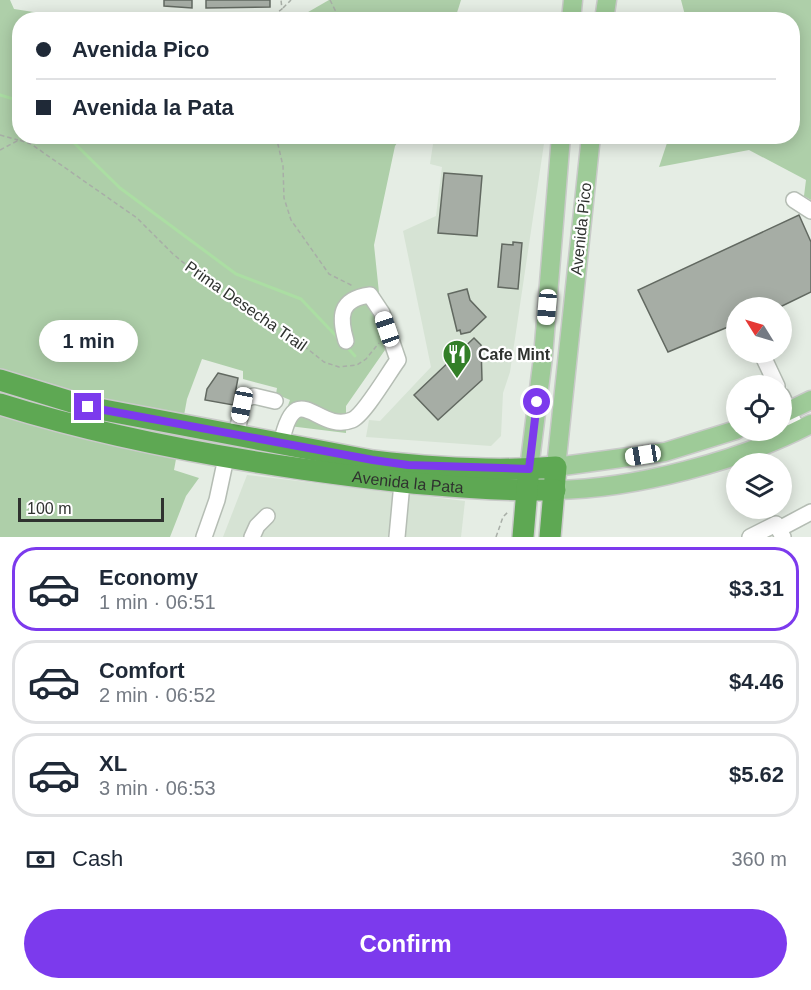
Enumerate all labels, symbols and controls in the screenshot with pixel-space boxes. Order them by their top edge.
text: Avenida Pico [72,37,209,62]
text: Avenida la Pata [72,95,234,120]
street label: Avenida Pico [568,182,594,276]
street label: Prima Desecha Trail [182,258,310,354]
car [536,288,558,326]
north arrow [726,297,792,363]
map controls [726,297,792,519]
car [373,309,401,349]
callout: 1 min [38,320,138,362]
text: 1 min [62,330,115,352]
restaurant icon: Cafe Mint [441,338,473,380]
place label: Cafe Mint [478,346,551,363]
button: locate [726,375,792,441]
car [230,386,254,424]
route start [523,388,550,415]
route end [74,393,101,420]
car [624,443,662,467]
button: layers [726,453,792,519]
street label: Avenida la Pata [351,467,464,496]
scale bar [18,495,164,522]
text: 100 m [27,500,71,517]
icon: car [27,562,81,616]
text: Economy [99,565,198,590]
text: $3.31 [729,576,784,601]
text: 1 min · 06:51 [99,591,216,613]
icon: car [27,655,81,709]
text: Comfort [99,658,185,683]
text: $4.46 [729,669,784,694]
text: 2 min · 06:52 [99,684,216,706]
icon: car [27,748,81,802]
text: XL [99,751,127,776]
text: $5.62 [729,762,784,787]
text: 3 min · 06:53 [99,777,216,799]
icon: cash [24,843,57,876]
text: Cash [72,846,123,871]
text: 360 m [731,848,787,870]
button: Confirm [24,909,787,978]

